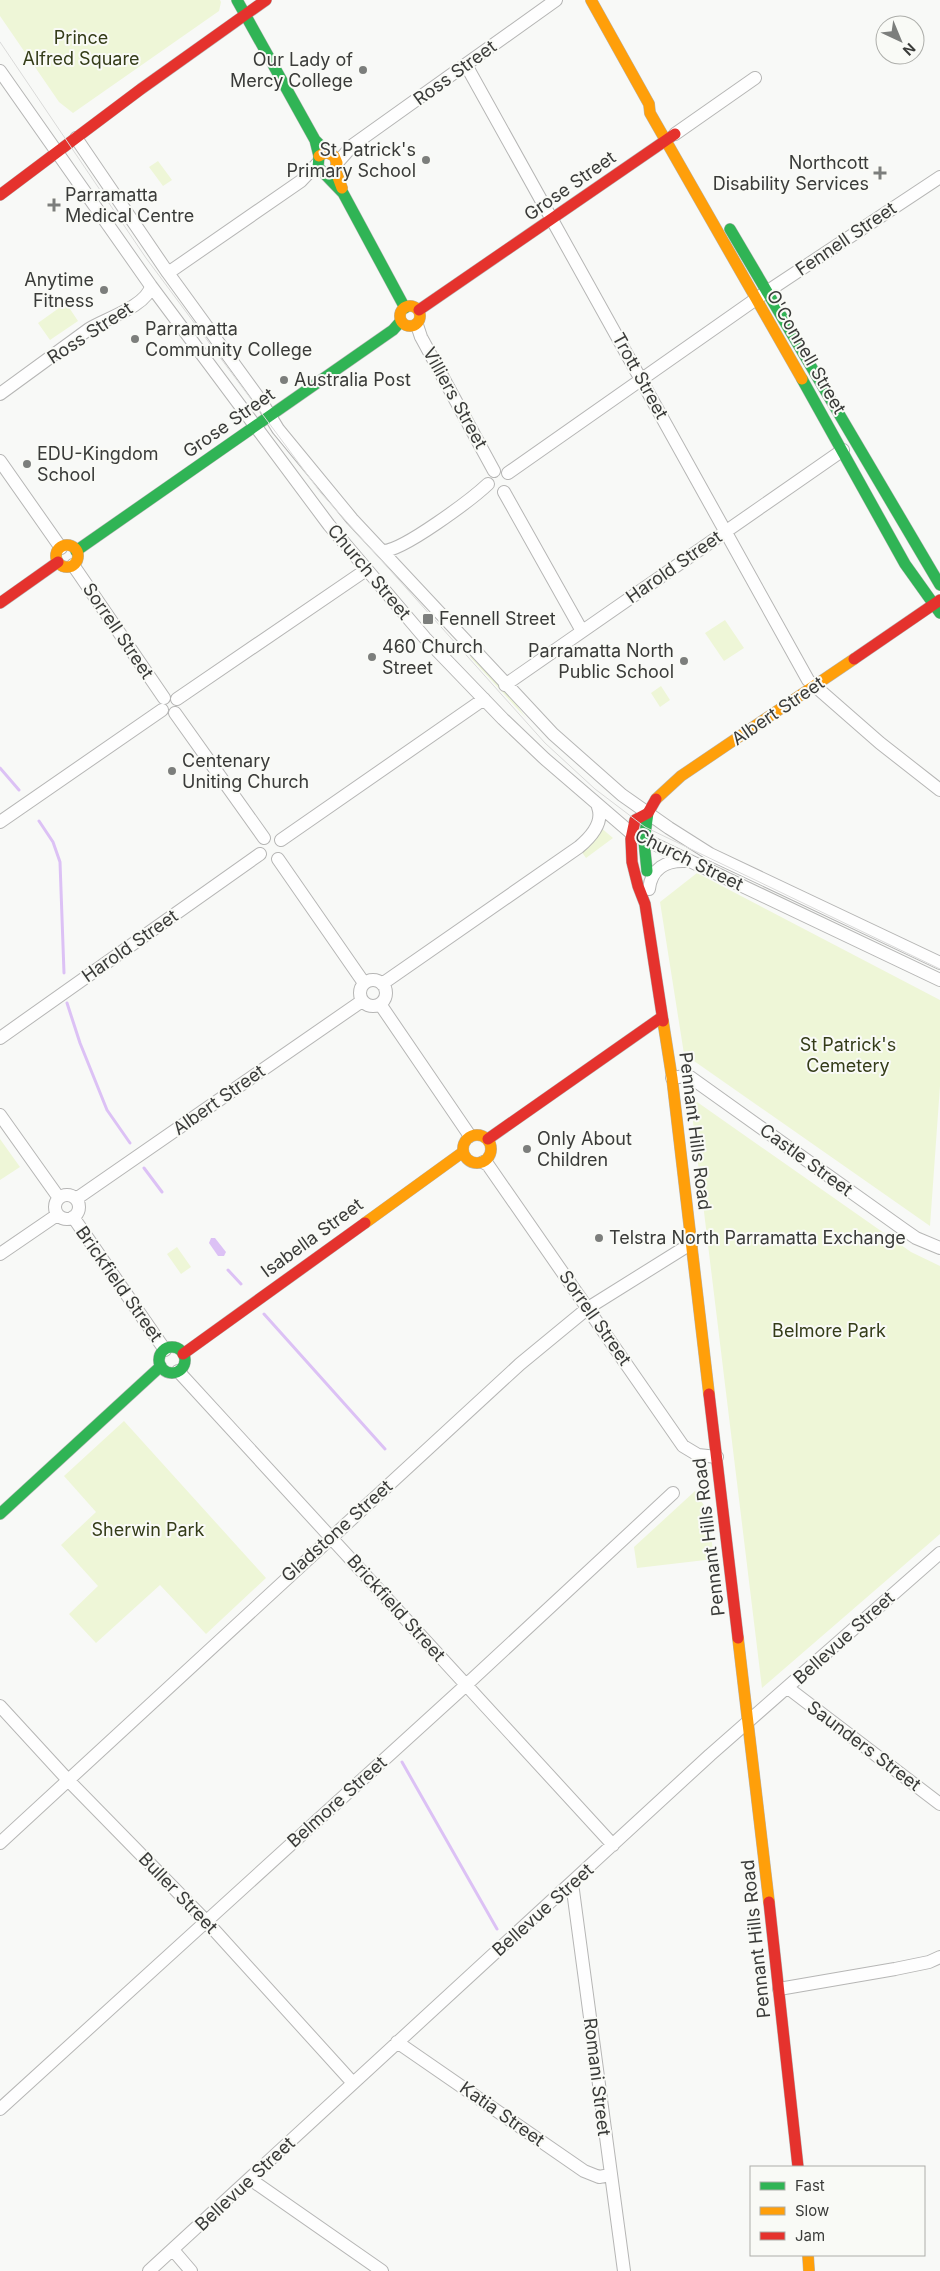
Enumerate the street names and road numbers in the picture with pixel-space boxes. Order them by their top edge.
street label: Ross Street [409,36,500,110]
street label: Grose Street [520,146,619,225]
street label: Fennell Street [791,197,900,280]
street label: O'Connell Street [762,286,850,417]
street label: Ross Street [43,297,136,368]
street label: Trott Street [608,329,673,423]
street label: Villiers Street [419,343,492,452]
street label: Grose Street [179,383,278,462]
street label: Church Street [324,520,415,624]
street label: Harold Street [622,526,726,607]
street label: Sorrell Street [79,579,158,683]
street label: Albert Street [727,672,828,749]
street label: Church Street [632,824,747,895]
street label: Harold Street [78,905,182,986]
street label: Pennant Hills Road [675,1051,716,1211]
street label: Albert Street [169,1060,269,1139]
street label: Castle Street [756,1119,857,1200]
street label: Isabella Street [257,1194,367,1282]
street label: Brickfield Street [72,1222,167,1346]
street label: Sorrell Street [555,1266,636,1369]
street label: Pennant Hills Road [688,1457,729,1617]
street label: Gladstone Street [277,1475,396,1586]
street label: Brickfield Street [343,1550,450,1665]
street label: Bellevue Street [789,1587,898,1688]
street label: Saunders Street [803,1696,925,1795]
street label: Belmore Street [283,1752,391,1852]
street label: Buller Street [135,1848,222,1938]
street label: Bellevue Street [488,1859,597,1960]
street label: Pennant Hills Road [737,1859,774,2019]
street label: Romani Street [580,2017,615,2137]
street label: Katia Street [456,2077,549,2150]
street label: Bellevue Street [191,2132,299,2235]

